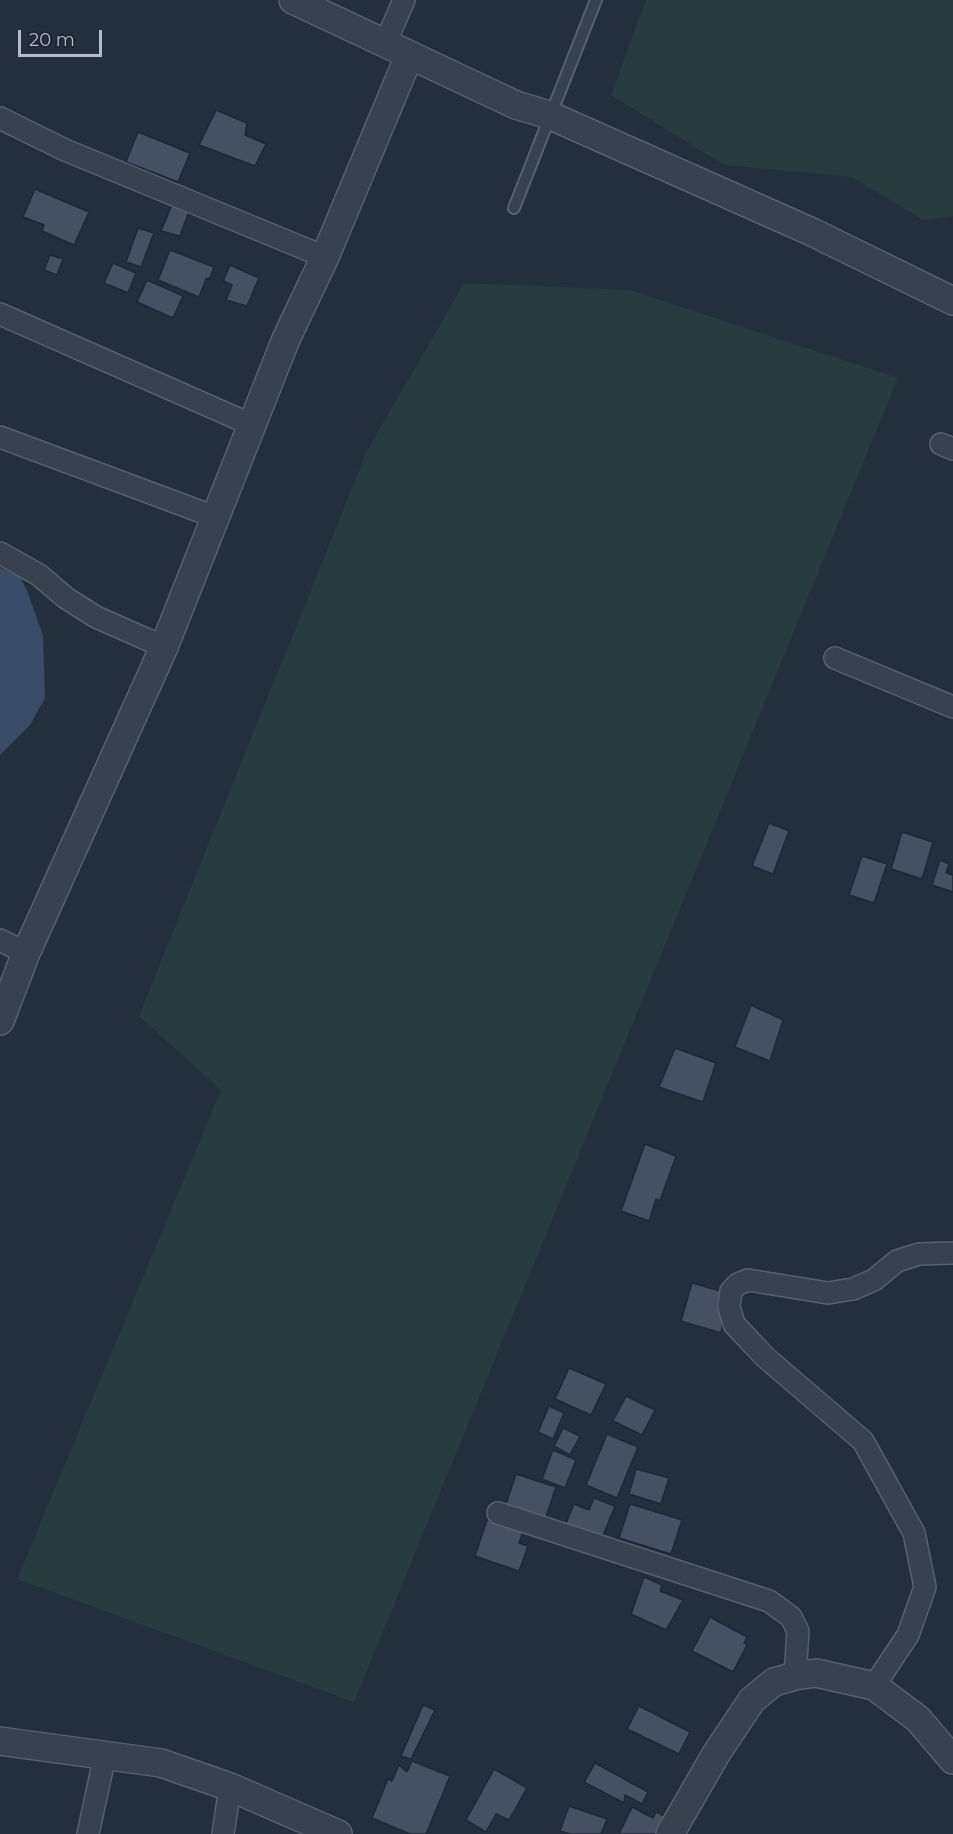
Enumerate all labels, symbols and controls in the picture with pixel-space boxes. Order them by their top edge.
scale bar [21,18,105,56]
text: 20 m [29,29,75,51]

